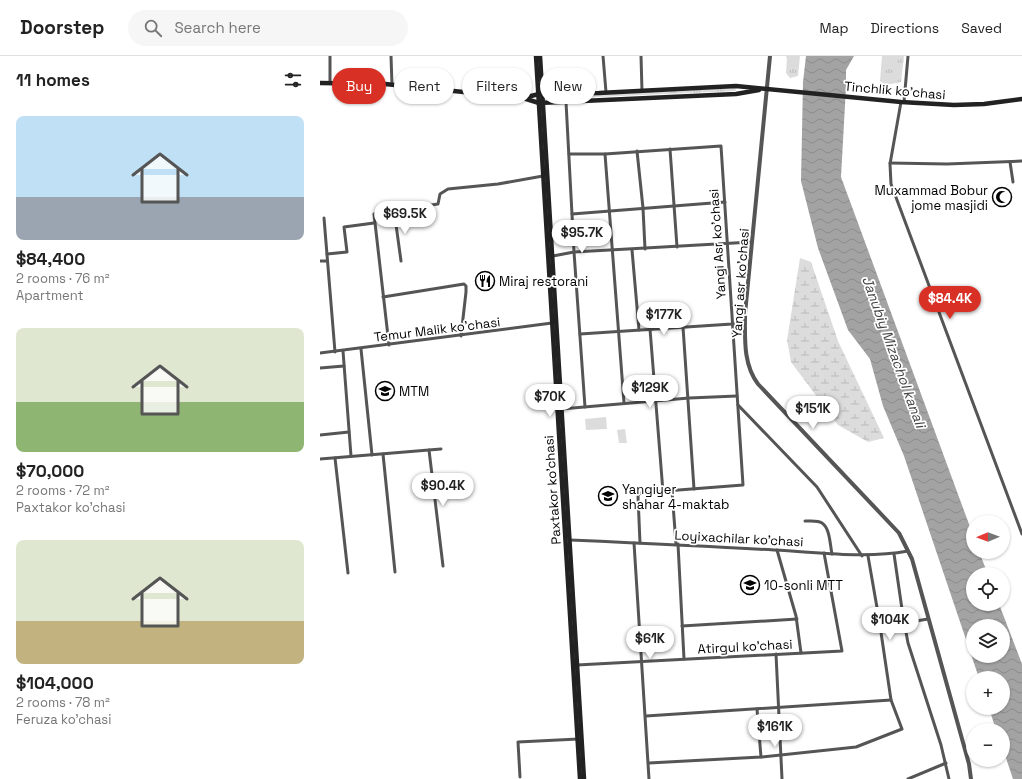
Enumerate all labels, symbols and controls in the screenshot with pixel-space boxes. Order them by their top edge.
search box [128,10,408,46]
text: Doorstep [20,15,104,40]
icon: search [142,17,164,39]
text: Search here [174,18,261,37]
text: Map [819,19,849,37]
text: Directions [871,19,939,37]
text: Saved [961,19,1002,37]
chip: Buy [332,68,386,104]
chip: Rent [394,68,454,104]
chip: Filters [462,68,532,104]
chip: New [540,68,596,104]
text: 11 homes [16,69,90,91]
icon: filters [282,69,304,91]
street label: Tinchlik ko'chasi [844,78,946,103]
icon: home [124,142,196,214]
place label: Muxammad Bobur jome masjidi [875,182,988,214]
mosque icon: Muxammad Bobur jome masjidi [991,186,1013,208]
street label: Yangi Asr ko'chasi [705,188,730,300]
pin: $69.5K [372,201,438,235]
text: $69.5K [383,205,427,222]
pin: $95.7K [549,220,615,254]
text: $95.7K [561,224,603,241]
street label: Yangi asr ko'chasi [728,228,753,339]
text: $84,400 [16,248,85,270]
text: 2 rooms · 76 m² [16,270,110,287]
restaurant icon: Miraj restorani [474,270,496,292]
place label: Miraj restorani [499,273,588,290]
water label: Janubiy Mizachol kanali [858,274,930,432]
pin: $84.4K [917,286,983,320]
text: Apartment [16,287,84,304]
text: $84.4K [928,290,972,307]
pin: $177K [636,302,692,336]
text: $177K [646,306,682,323]
street label: Temur Malik ko'chasi [373,313,501,346]
icon: home [124,354,196,426]
pin: $129K [622,375,678,409]
text: $129K [631,379,669,396]
school or university icon: MTM [374,380,396,402]
place label: MTM [399,383,429,400]
pin: $70K [526,384,574,418]
text: $70K [534,388,566,405]
pin: $151K [785,396,841,430]
text: $151K [795,400,831,417]
street label: Paxtakor ko'chasi [540,435,565,545]
text: $70,000 [16,460,84,482]
pin: $90.4K [410,473,476,507]
text: $90.4K [421,477,465,494]
place label: Yangiyer shahar 4-maktab [622,481,729,513]
text: 2 rooms · 72 m² [16,482,109,499]
school or university icon: Yangiyer shahar 4-maktab [597,485,619,507]
text: Paxtakor ko'chasi [16,499,126,516]
north arrow [966,515,1010,559]
map controls [966,515,1010,767]
street label: Loyixachilar ko'chasi [674,527,804,550]
icon: home [124,566,196,638]
button: locate [966,567,1010,611]
school or university icon: 10-sonli MTT [739,574,761,596]
place label: 10-sonli MTT [764,577,843,594]
pin: $104K [862,607,918,641]
text: $104K [871,611,909,628]
button: layers [966,619,1010,663]
pin: $61K [626,626,674,660]
text: $61K [635,630,665,647]
street label: Atirgul ko'chasi [697,636,793,657]
button: + [966,671,1010,715]
text: $104,000 [16,672,94,694]
text: 2 rooms · 78 m² [16,694,110,711]
text: Feruza ko'chasi [16,711,111,728]
pin: $161K [747,714,803,748]
text: $161K [757,718,793,735]
button: − [966,723,1010,767]

